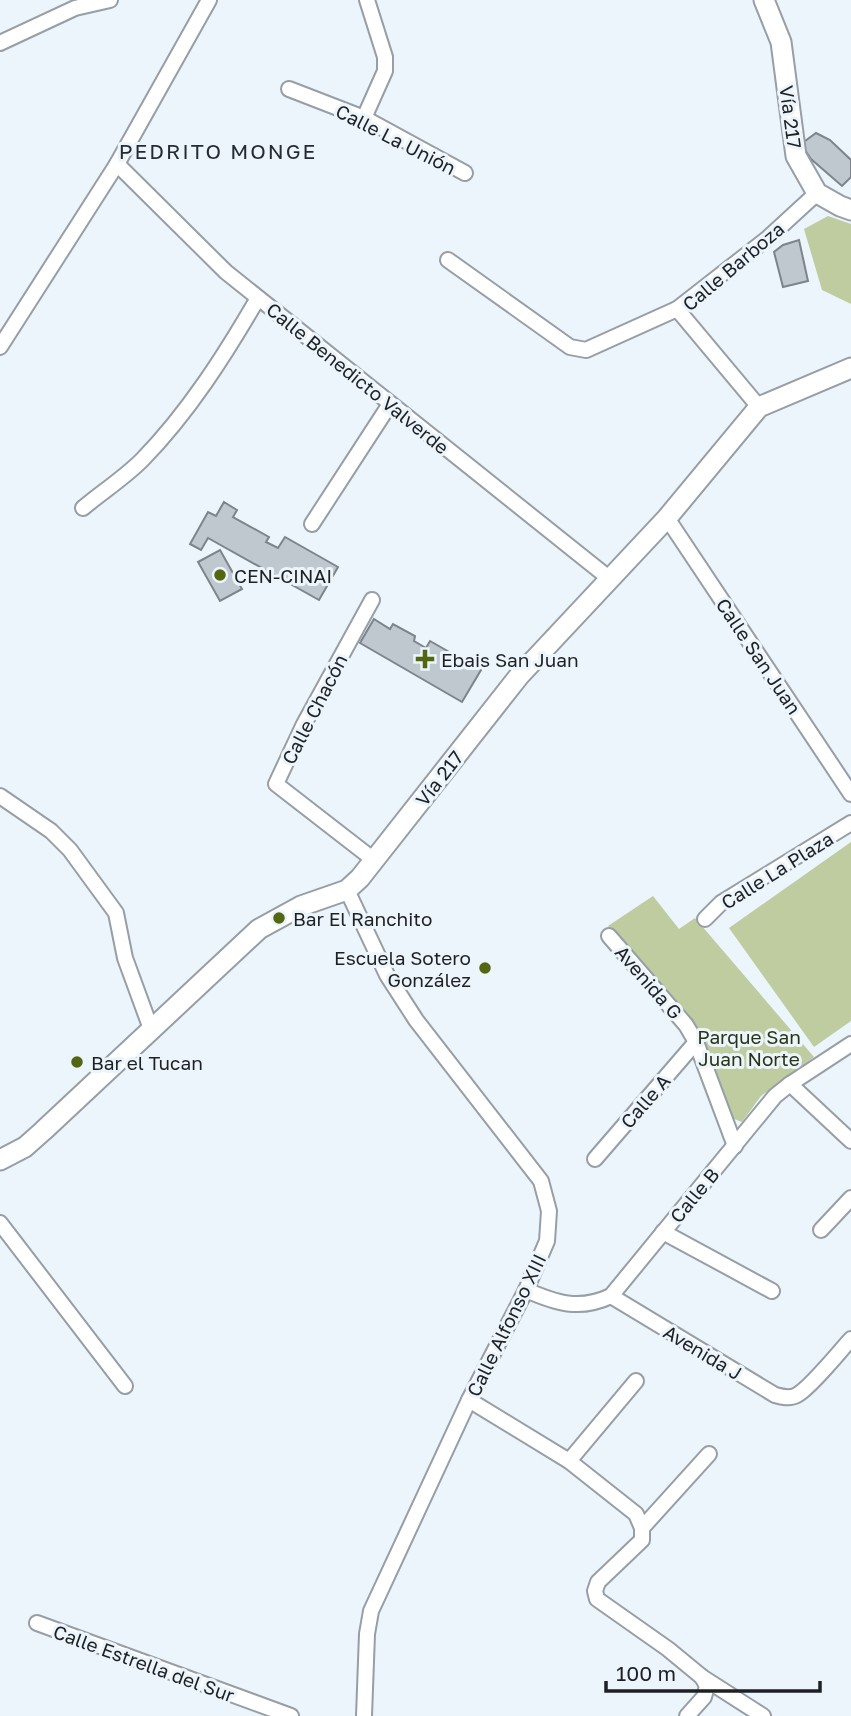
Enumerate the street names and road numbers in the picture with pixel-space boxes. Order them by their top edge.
street label: Vía 217 [775,84,807,150]
street label: Calle La Unión [332,99,460,179]
street label: Calle Barboza [677,217,789,315]
street label: Calle Benedicto Valverde [262,297,454,459]
street label: Calle San Juan [712,594,806,718]
street label: Calle Chacón [276,650,352,768]
street label: Vía 217 [410,746,468,810]
street label: Calle La Plaza [717,826,837,914]
street label: Avenida G [611,940,687,1024]
street label: Calle A [615,1069,675,1133]
street label: Calle B [665,1163,723,1227]
street label: Calle Alfonso XIII [461,1250,551,1400]
street label: Avenida J [660,1320,746,1384]
street label: Calle Estrella del Sur [50,1620,238,1707]

